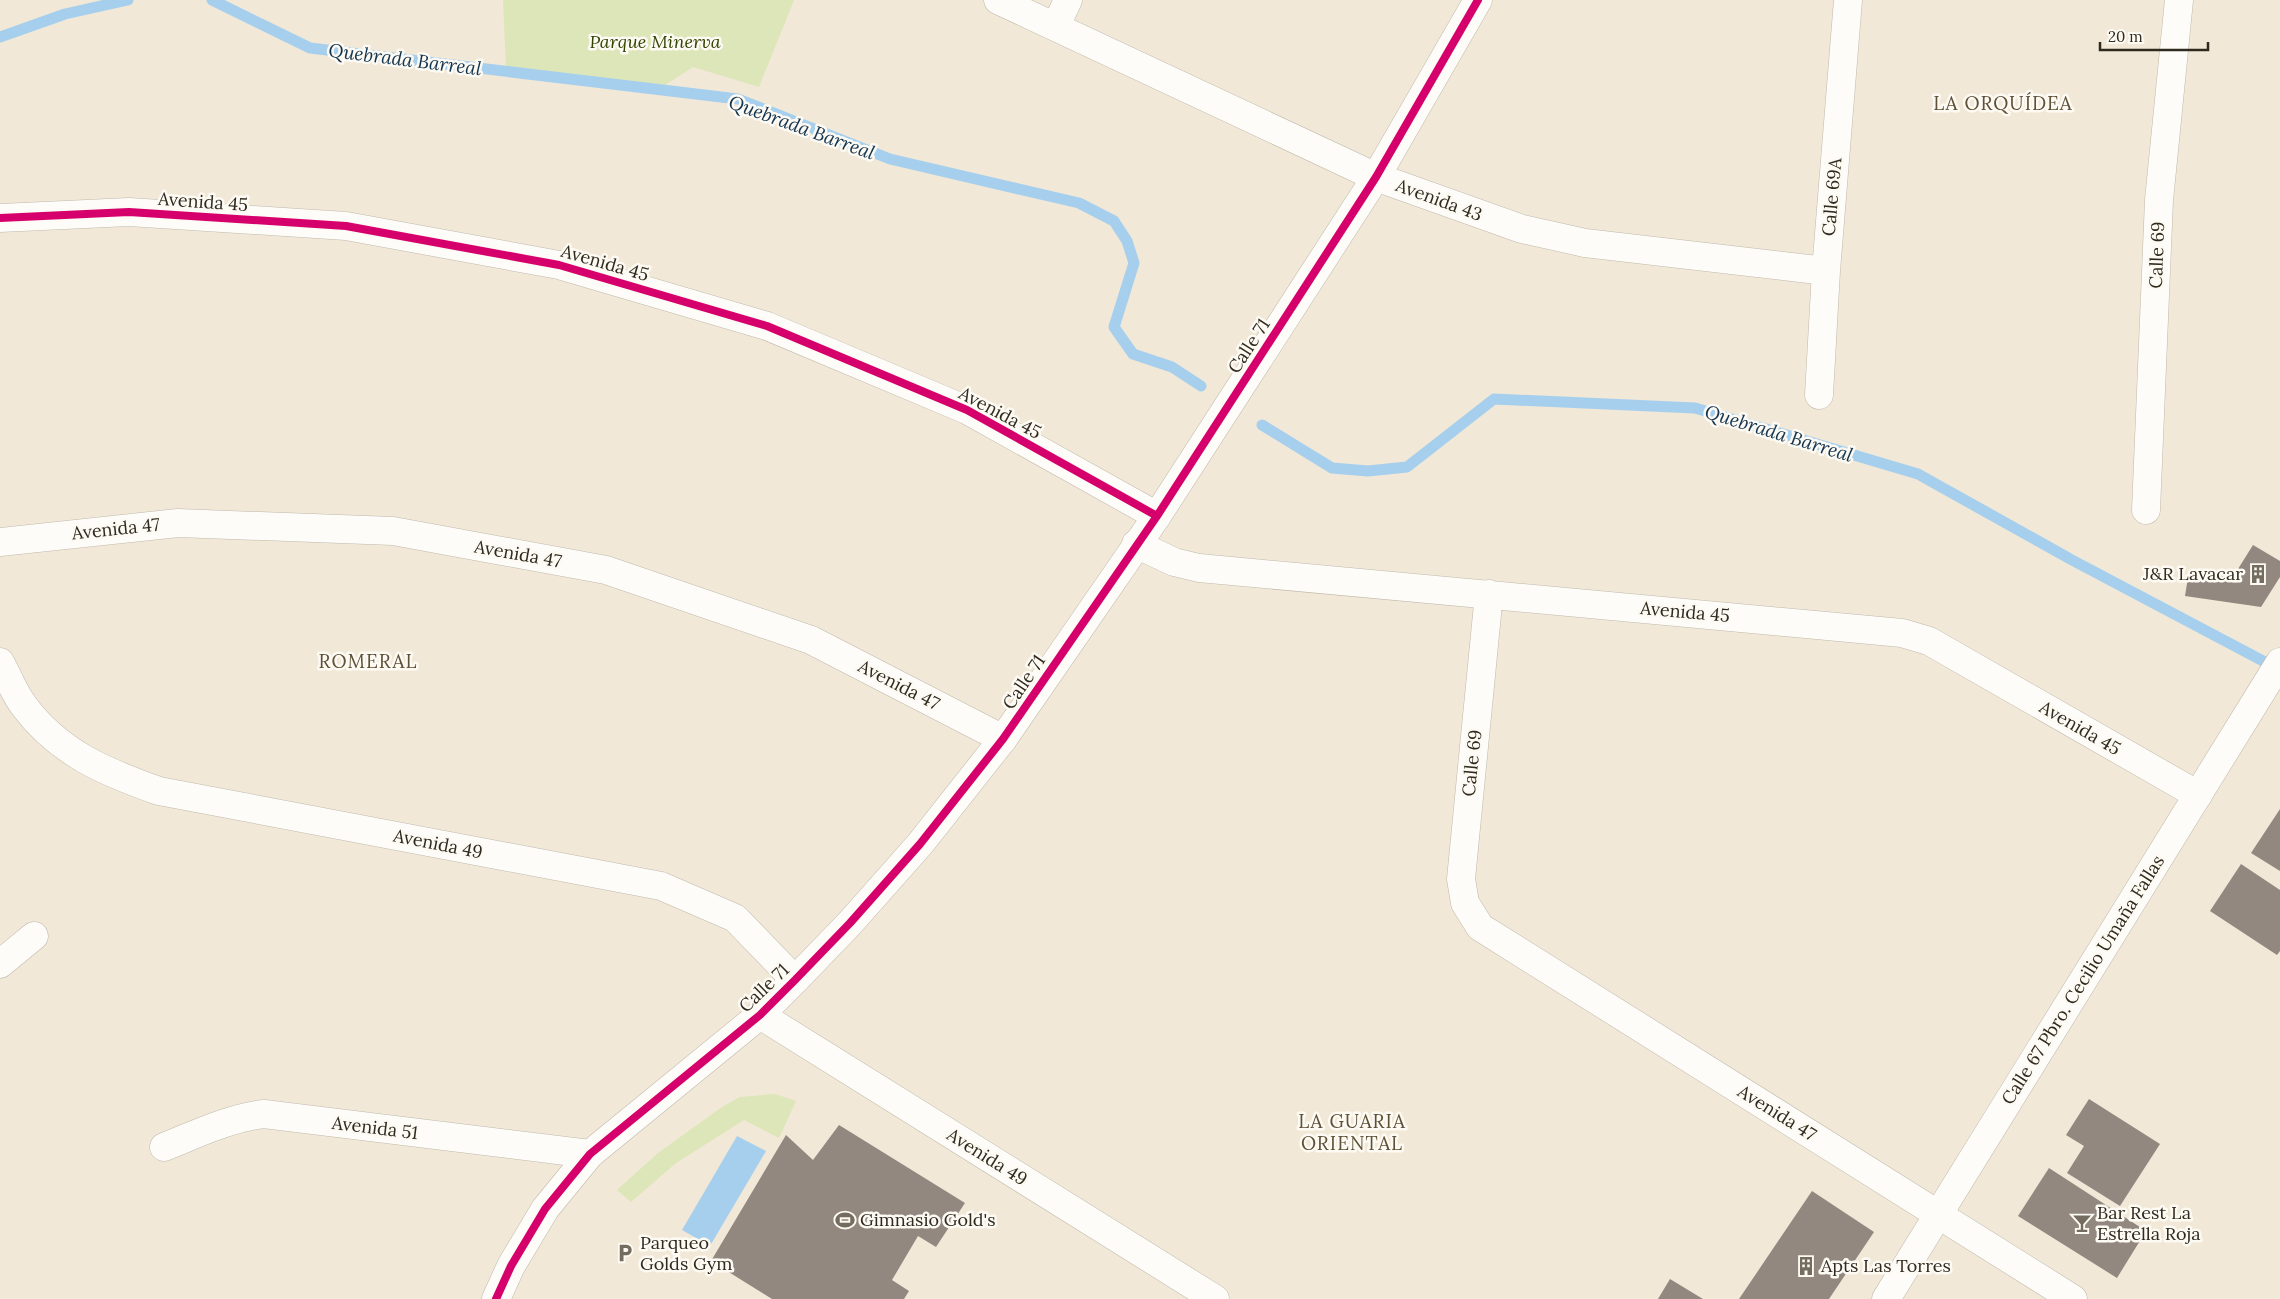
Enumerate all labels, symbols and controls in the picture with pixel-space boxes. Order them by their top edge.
scale bar [2100,20,2208,52]
text: 20 m [2108,27,2143,46]
park label: Parque Minerva [589,30,721,53]
water label: Quebrada Barreal [327,38,483,80]
water label: Quebrada Barreal [726,89,879,165]
district label: LA ORQUÍDEA [1933,91,2073,115]
street label: Calle 69A [1817,156,1846,237]
street label: Avenida 43 [1392,173,1485,226]
street label: Avenida 45 [156,187,249,216]
street label: Calle 69 [2144,221,2169,289]
street label: Avenida 45 [558,239,652,286]
street label: Calle 71 [1222,314,1275,378]
street label: Avenida 45 [954,381,1045,444]
water label: Quebrada Barreal [1702,399,1857,467]
street label: Avenida 47 [70,512,161,545]
street label: Avenida 47 [472,534,564,573]
place label: J&R Lavacar [2142,562,2243,585]
building icon: J&R Lavacar [2247,563,2269,585]
street label: Avenida 45 [1638,596,1731,627]
district label: ROMERAL [319,649,417,673]
street label: Calle 71 [997,650,1050,713]
street label: Avenida 47 [854,654,944,715]
street label: Avenida 45 [2035,695,2125,760]
street label: Calle 69 [1457,728,1486,797]
street label: Avenida 49 [390,823,485,863]
street label: Calle 67 Pbro. Cecilio Umaña Fallas [1996,851,2169,1109]
street label: Calle 71 [734,958,794,1017]
street label: Avenida 47 [1733,1079,1821,1146]
district label: LA GUARIA ORIENTAL [1298,1109,1406,1155]
street label: Avenida 51 [330,1111,420,1144]
street label: Avenida 49 [942,1122,1032,1190]
place label: Bar Rest La Estrella Roja [2097,1201,2200,1245]
place label: Gimnasio Gold's [860,1208,996,1231]
sports icon: Gimnasio Gold's [834,1209,856,1231]
bar icon: Bar Rest La Estrella Roja [2071,1212,2093,1234]
place label: Parqueo Golds Gym [640,1231,732,1275]
parking icon: Parqueo Golds Gym [614,1242,636,1264]
place label: Apts Las Torres [1820,1254,1951,1277]
building icon: Apts Las Torres [1795,1255,1817,1277]

